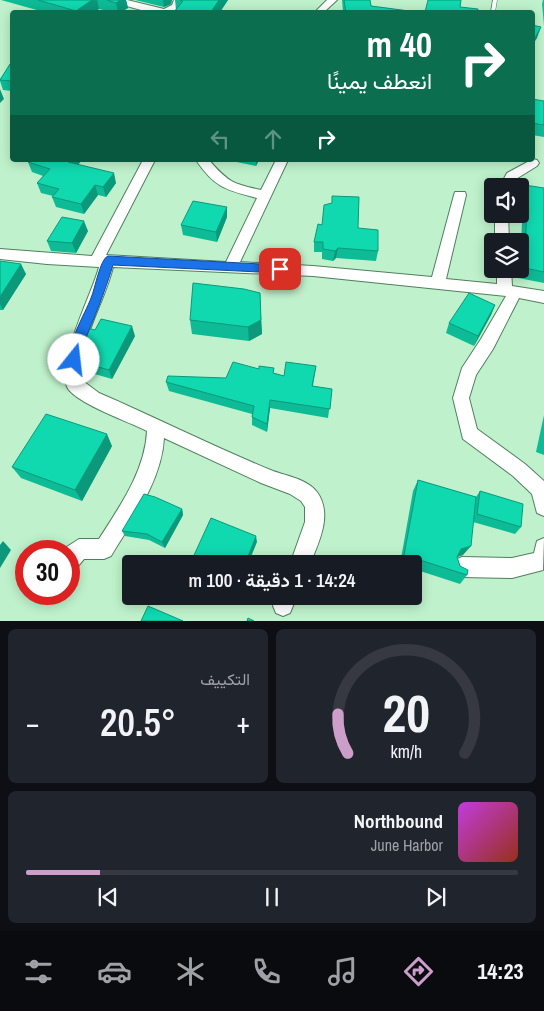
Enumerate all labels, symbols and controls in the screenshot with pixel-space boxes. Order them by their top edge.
text: 40 m [367,21,432,68]
icon: right [450,30,515,95]
text: انعطف يمينًا [327,66,432,96]
icon: left [206,125,234,153]
icon: ahead [259,125,287,153]
icon: right [312,125,340,153]
map controls [484,178,529,278]
button: sound [484,178,529,223]
button: layers [484,233,529,278]
pin [259,248,301,290]
icon: arrive [266,255,294,283]
position arrow [47,333,99,385]
speed limit sign: 30 [15,540,80,605]
text: 14:24 · 1 دقيقة · 100 m [188,567,356,593]
text: التكييف [200,668,250,690]
text: 20 [382,678,430,748]
text: 20.5° [100,697,176,748]
text: − [26,704,39,742]
text: + [237,704,250,742]
text: km/h [390,740,422,764]
text: Northbound [354,808,443,834]
text: June Harbor [371,834,443,856]
icon: previous [94,883,122,911]
icon: pause [258,883,286,911]
icon: next [422,883,450,911]
icon: filters [21,954,56,989]
icon: car [97,954,132,989]
icon: climate [173,954,208,989]
icon: phone [249,954,284,989]
icon: music [325,954,360,989]
icon: directions [401,954,436,989]
text: 14:23 [477,956,523,986]

